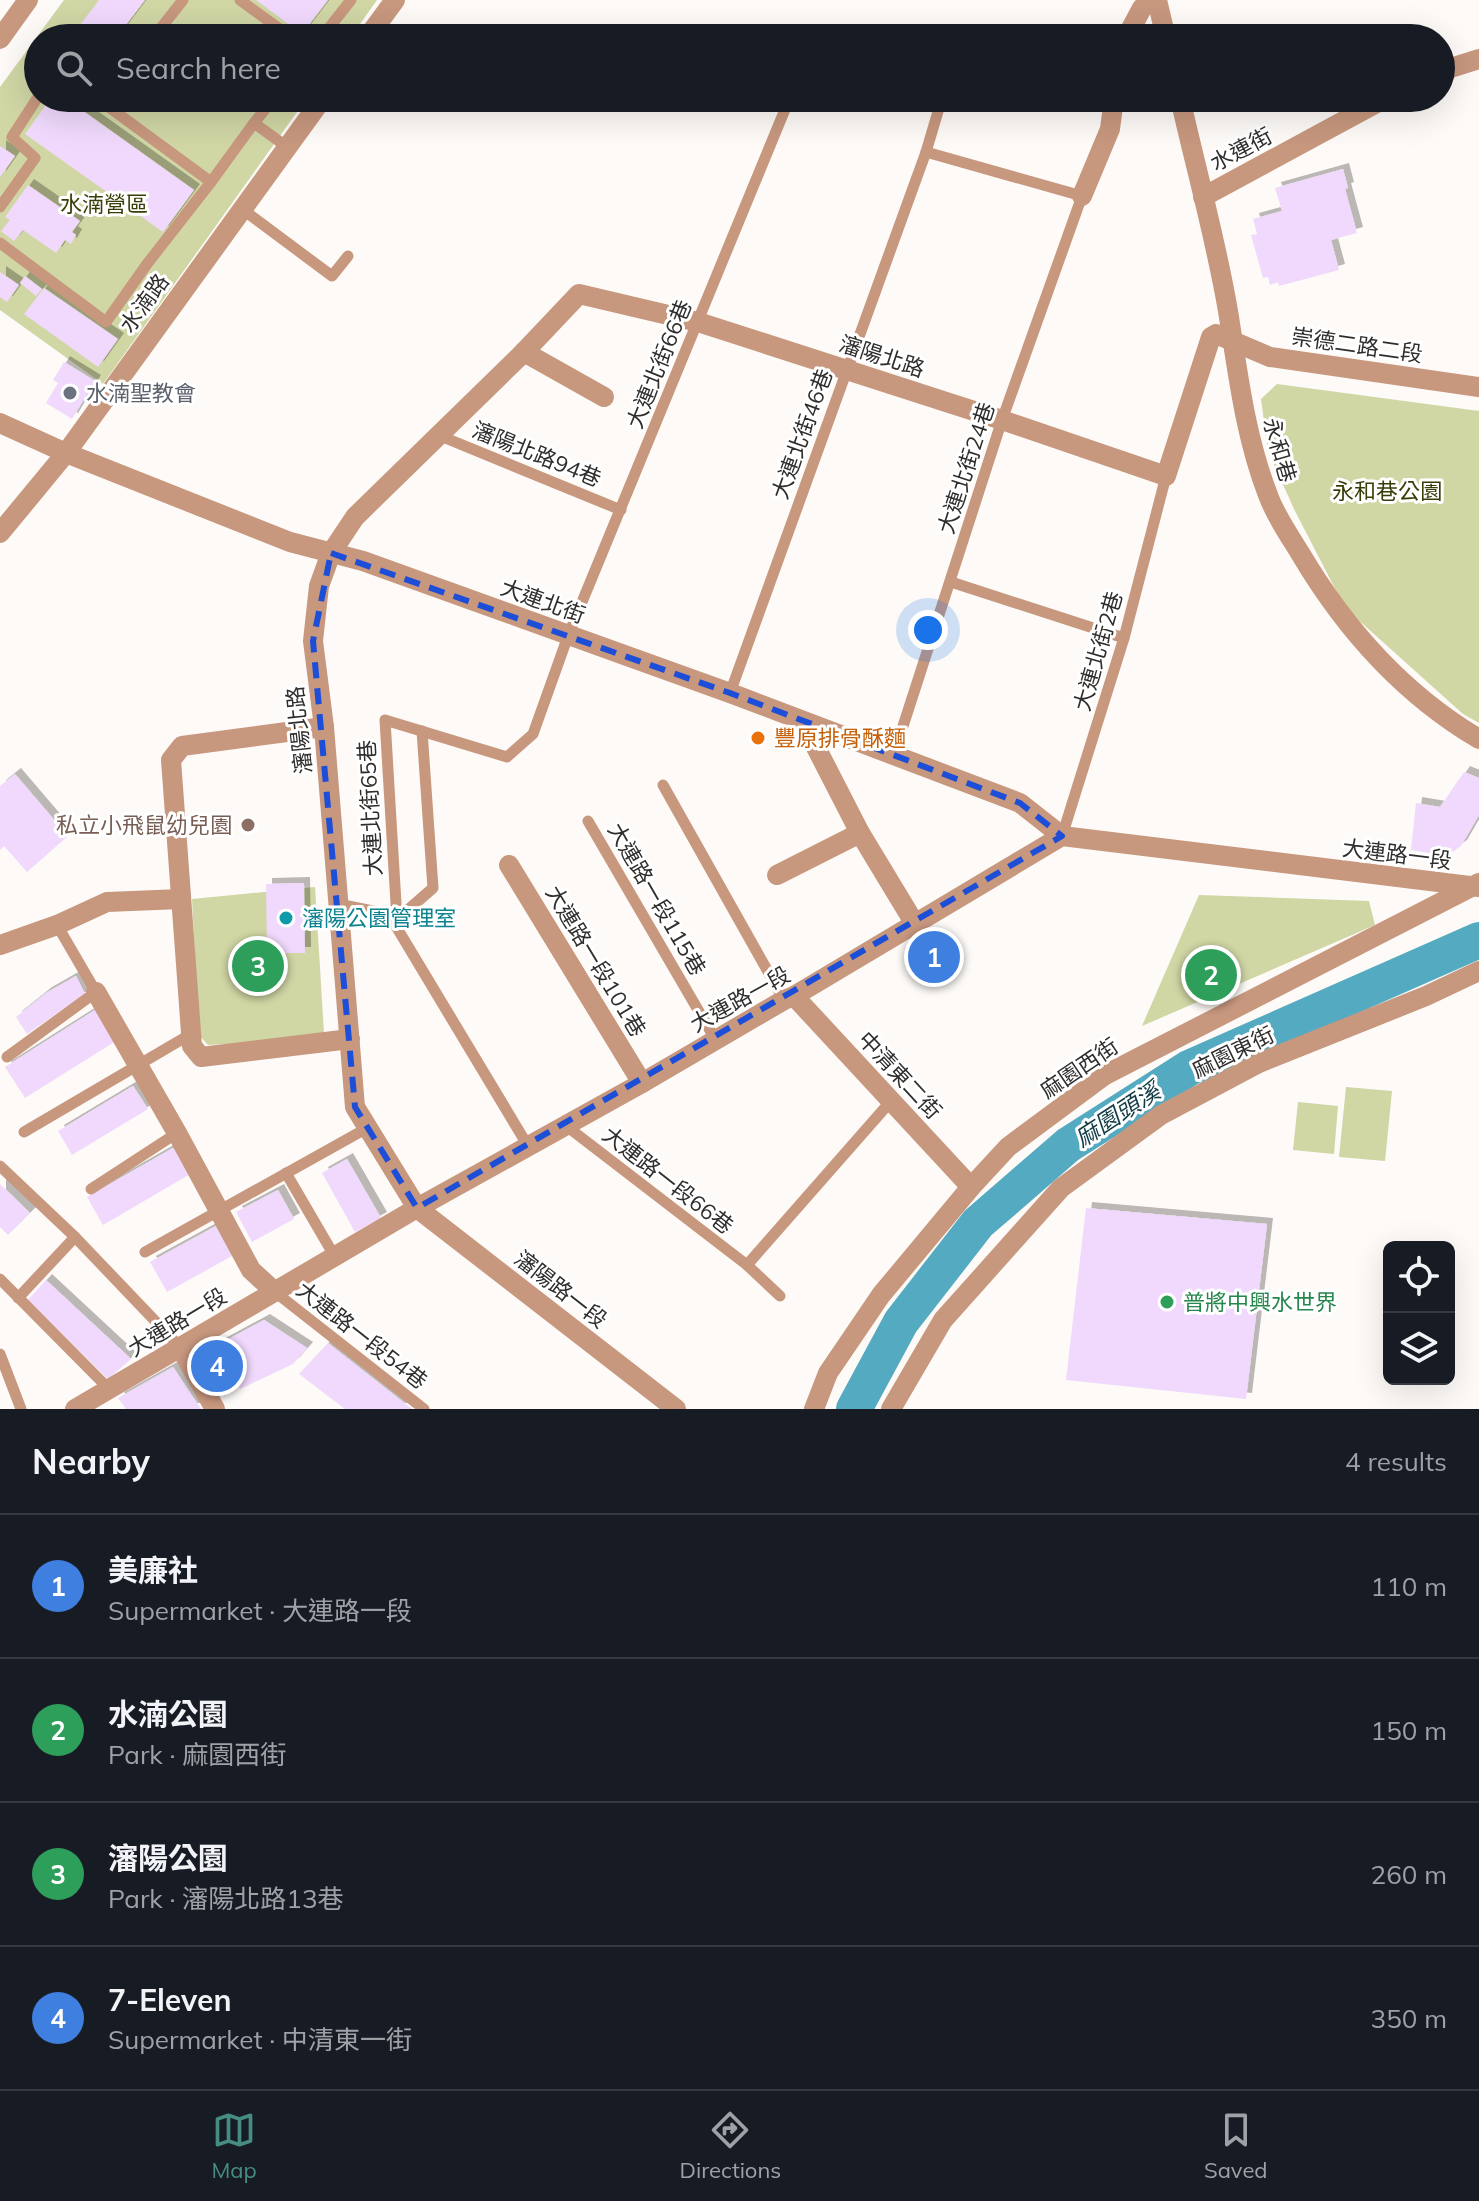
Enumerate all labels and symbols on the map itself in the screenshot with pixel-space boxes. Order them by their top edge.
street label: 水連街 [1205,121,1277,177]
park label: 水湳營區 [60,190,148,218]
street label: 水湳路 [113,268,175,338]
street label: 大連北街66巷 [620,296,698,432]
street label: 崇德二路二段 [1290,322,1424,368]
street label: 瀋陽北路 [836,329,928,383]
street label: 大連北街46巷 [766,365,838,503]
place label: 水湳聖教會 [86,379,196,407]
marker: 水湳聖教會 [61,384,79,402]
street label: 大連北街24巷 [932,399,1000,537]
street label: 永和巷 [1257,414,1303,486]
street label: 瀋陽北路94巷 [469,415,605,493]
park label: 永和巷公園 [1332,477,1442,505]
street label: 大連北街 [497,573,589,629]
street label: 大連北街2巷 [1068,588,1128,714]
your location [908,610,948,650]
street label: 瀋陽北路 [280,685,318,775]
place label: 豐原排骨酥麵 [774,724,906,752]
marker: 豐原排骨酥麵 [749,729,767,747]
street label: 大連北街65巷 [352,739,388,877]
place label: 私立小飛鼠幼兒園 [56,811,232,839]
marker: 私立小飛鼠幼兒園 [239,816,257,834]
street label: 大連路一段115巷 [602,818,712,980]
street label: 大連路一段 [1341,833,1453,875]
street label: 大連路一段101巷 [540,880,652,1042]
place label: 瀋陽公園管理室 [302,904,456,932]
marker: 瀋陽公園管理室 [277,909,295,927]
pin: 1 [908,927,960,987]
pin: 3 [232,936,284,996]
pin: 2 [1185,945,1237,1005]
street label: 大連路一段 [685,960,795,1038]
street label: 麻園東街 [1187,1020,1279,1084]
street label: 中清東二街 [852,1025,948,1125]
street label: 麻園西街 [1035,1032,1123,1104]
water label: 麻園頭溪 [1069,1074,1168,1153]
street label: 大連路一段66巷 [597,1120,739,1240]
street label: 瀋陽路一段 [509,1244,613,1334]
street label: 大連路一段54巷 [291,1275,433,1395]
street label: 大連路一段 [123,1282,231,1362]
place label: 普將中興水世界 [1183,1288,1337,1316]
marker: 普將中興水世界 [1158,1293,1176,1311]
pin: 4 [191,1336,243,1396]

